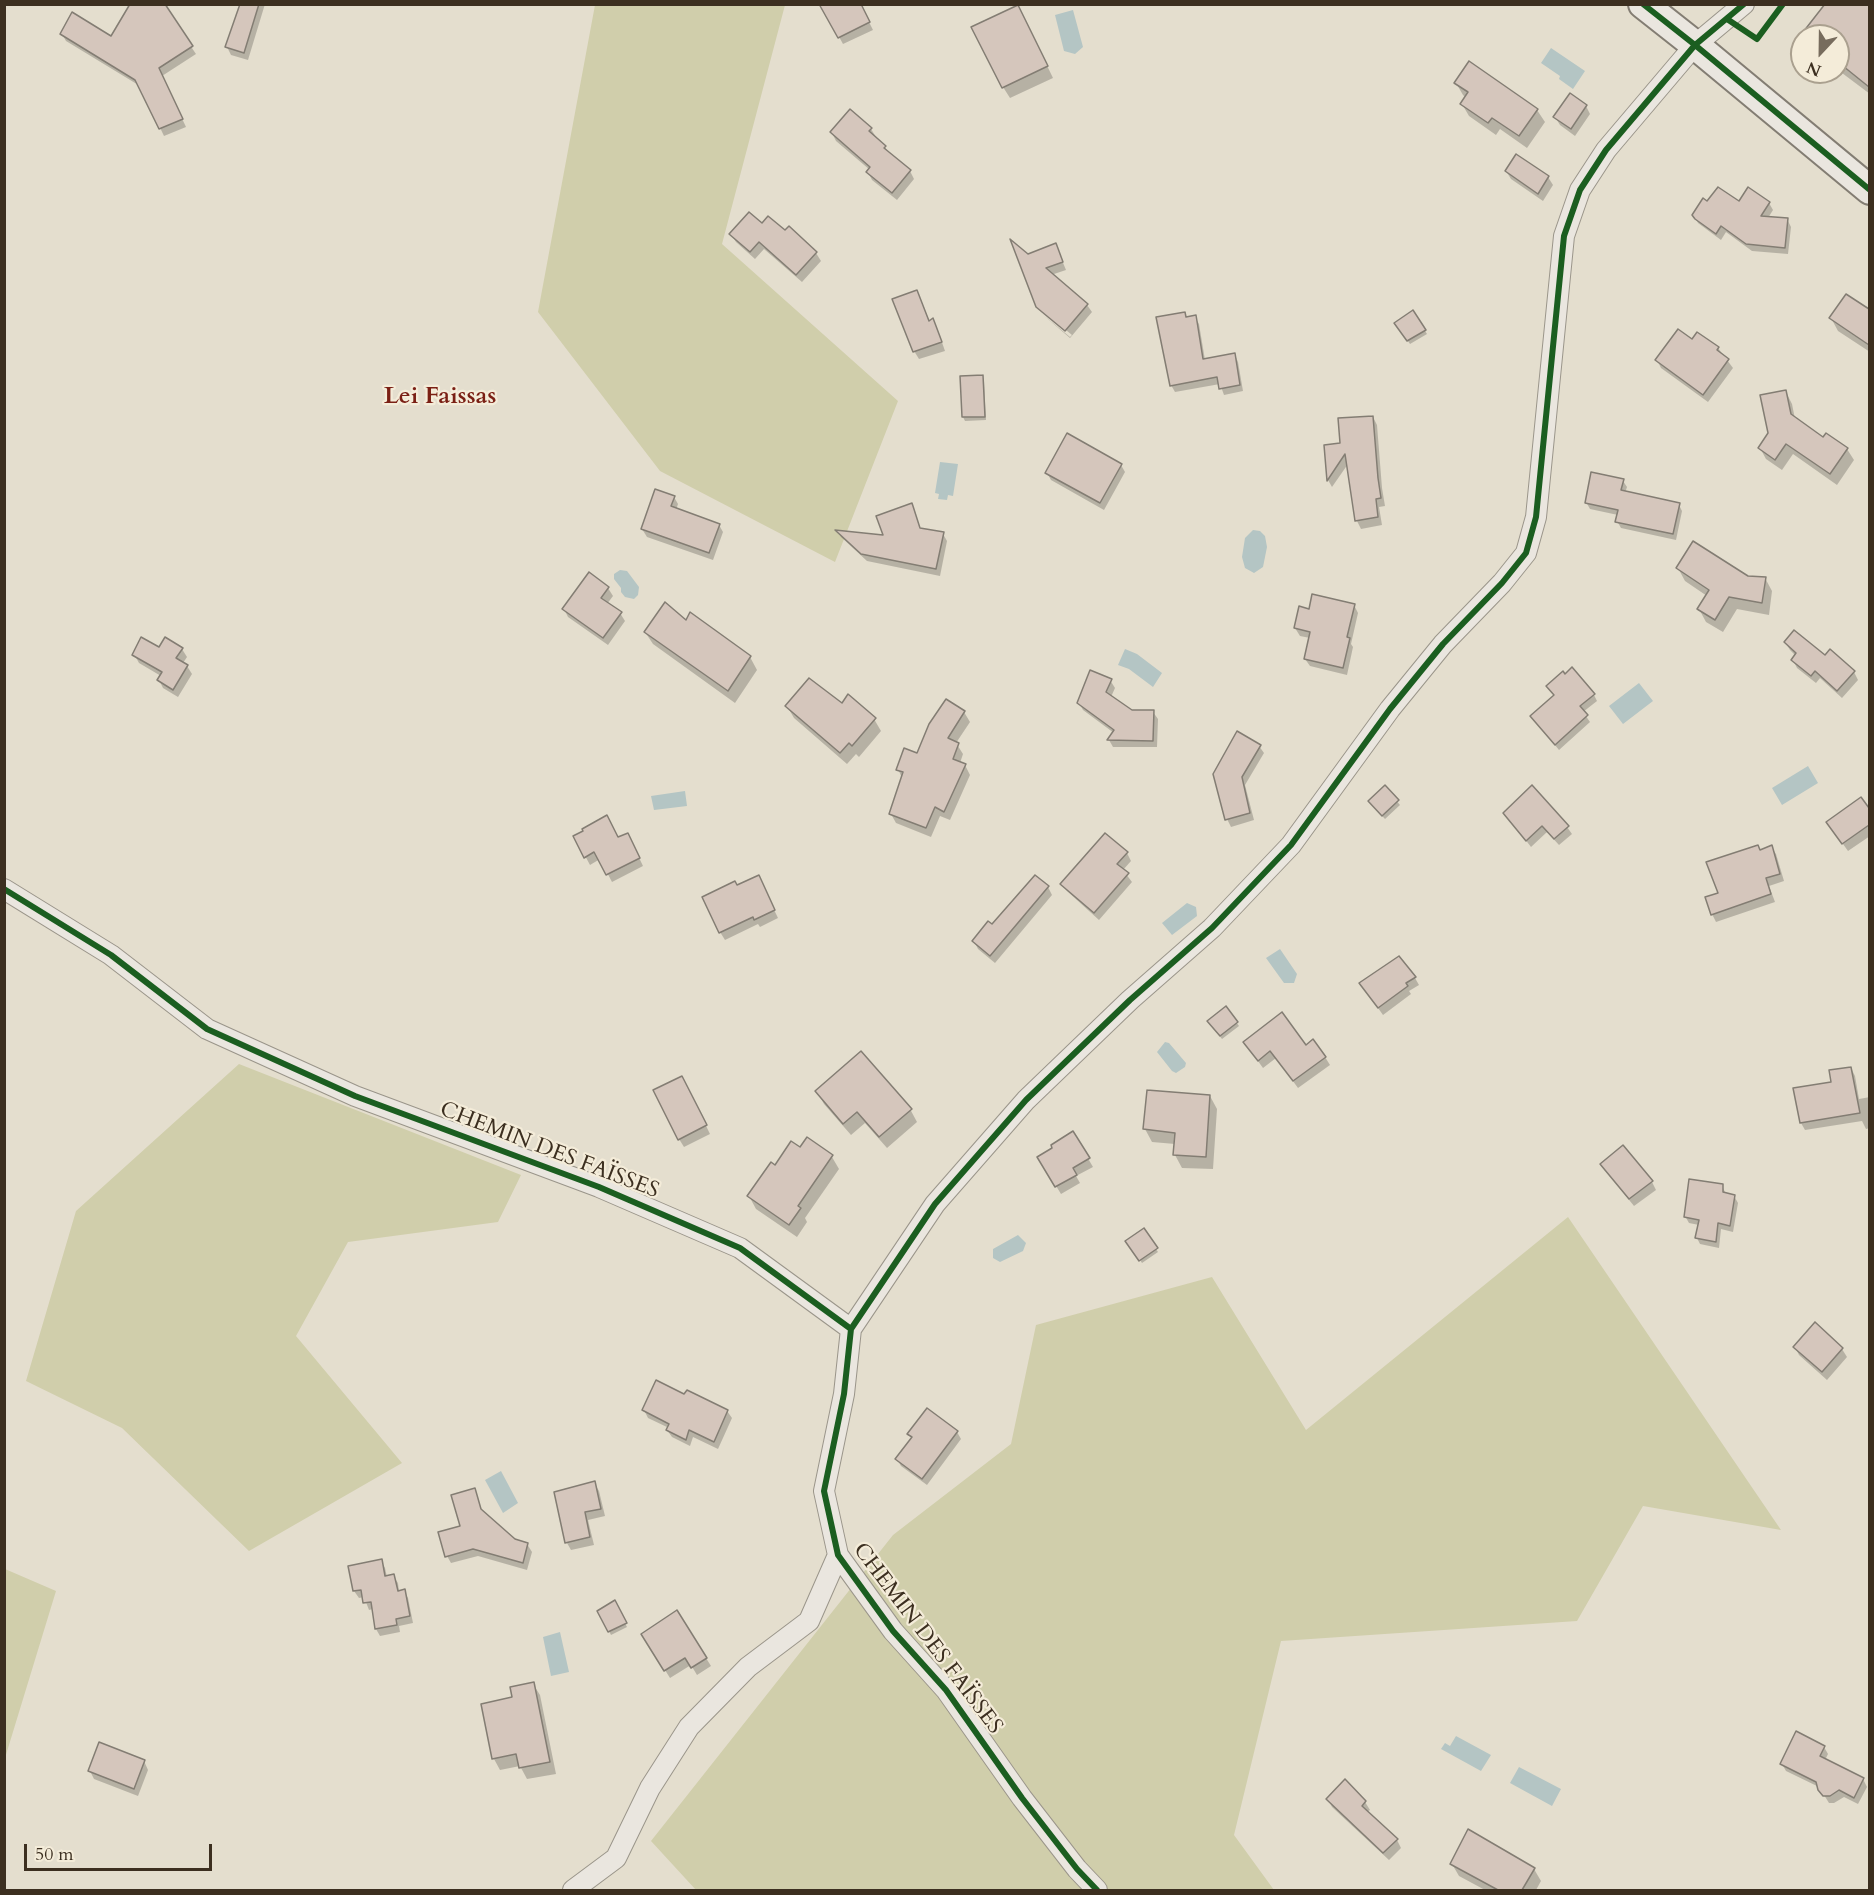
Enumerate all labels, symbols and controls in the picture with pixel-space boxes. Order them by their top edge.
north arrow [1790,24,1850,84]
text: N [1803,56,1825,82]
district label: Lei Faissas [384,383,496,411]
street label: CHEMIN DES FAÏSSES [436,1097,662,1205]
street label: CHEMIN DES FAÏSSES [847,1538,1007,1740]
scale bar [27,1832,214,1870]
text: 50 m [35,1842,74,1867]

